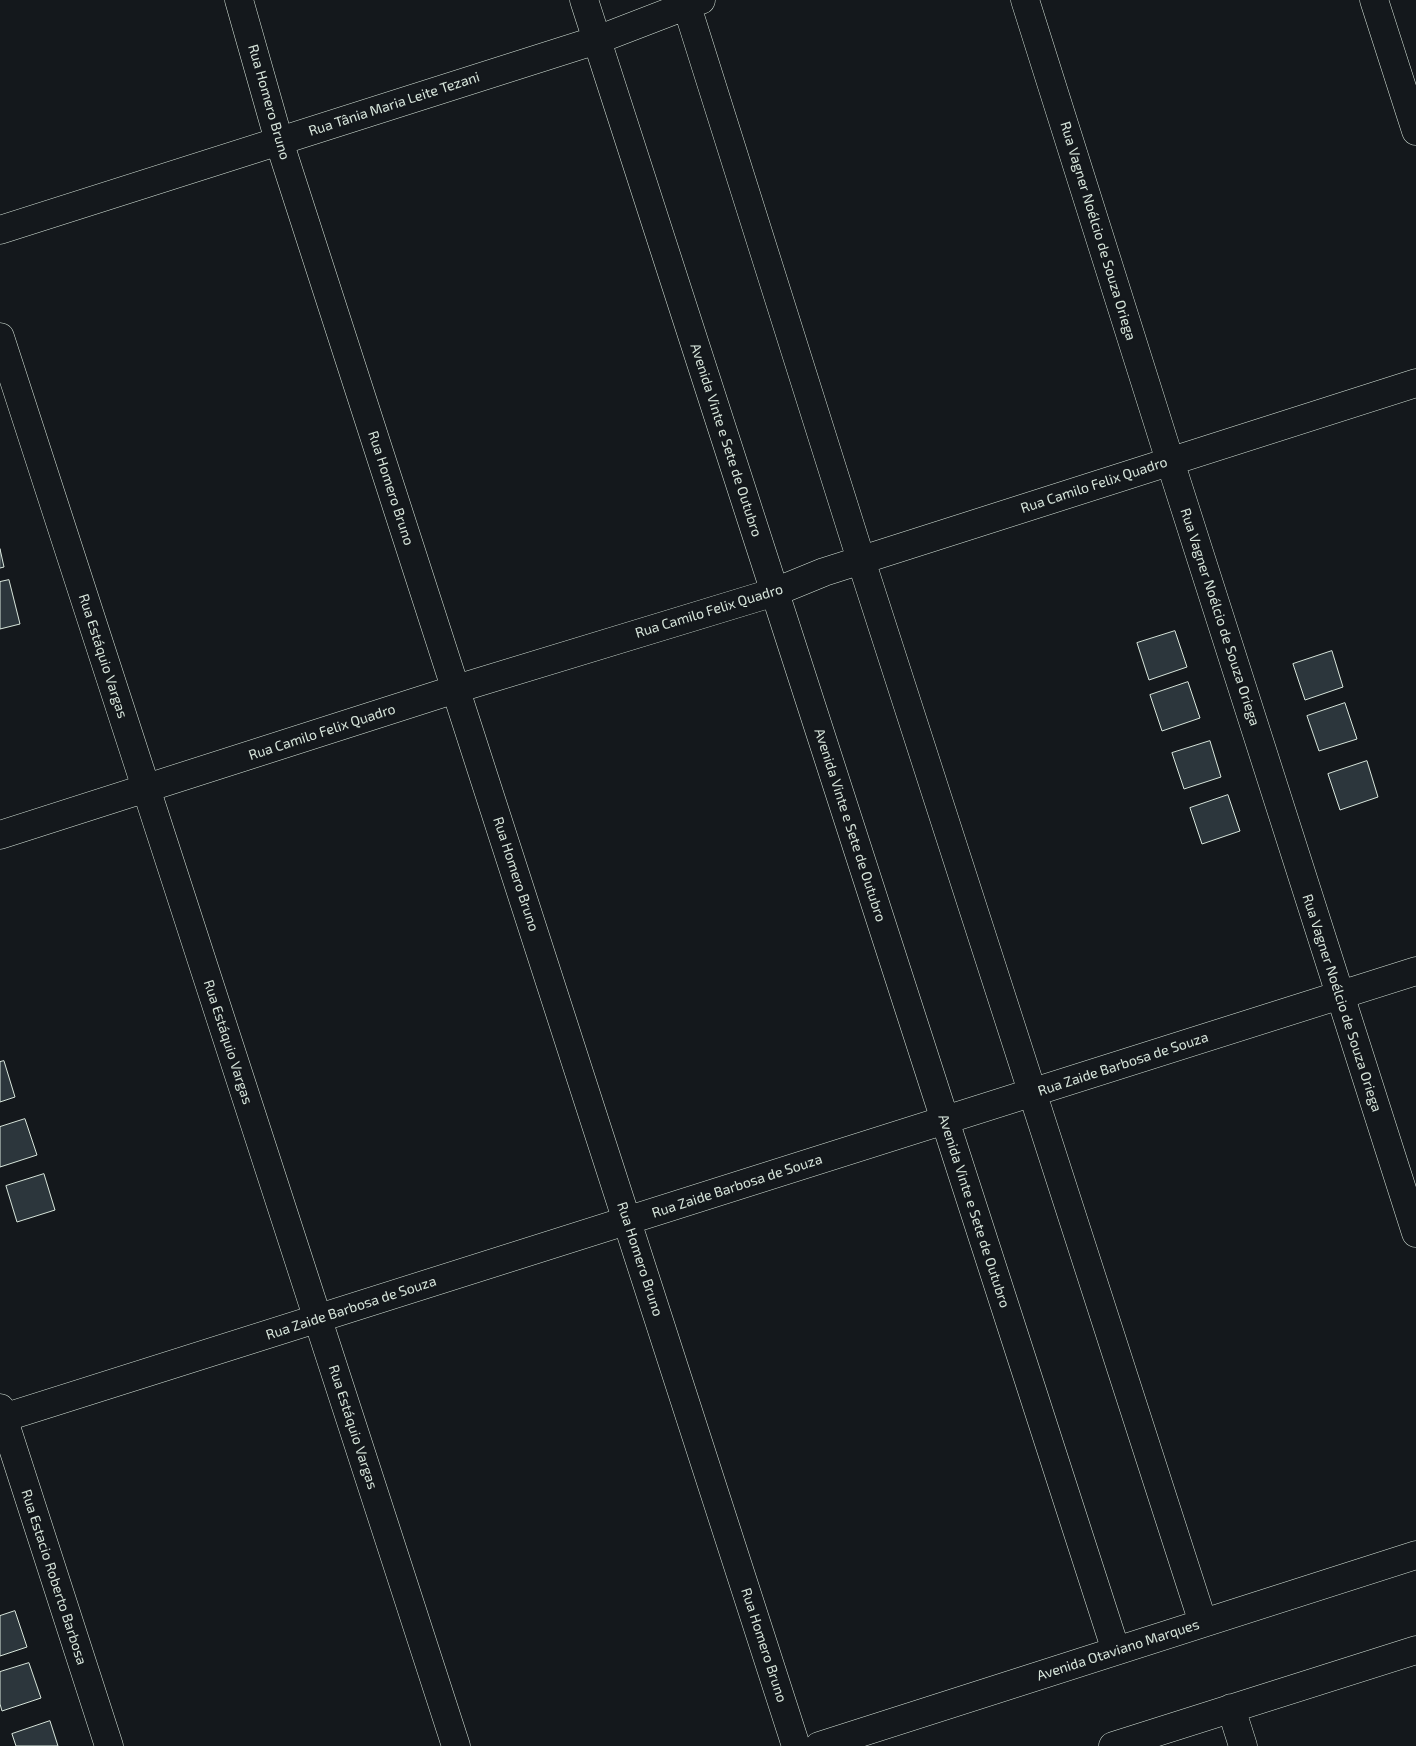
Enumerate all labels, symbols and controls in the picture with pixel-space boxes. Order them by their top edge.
street label: Rua Homero Bruno [244,42,294,162]
street label: Rua Tânia Maria Leite Tezani [306,68,482,140]
street label: Rua Vagner Noélcio de Souza Oriega [1057,119,1139,343]
street label: Avenida Vinte e Sete de Outubro [687,341,765,539]
street label: Rua Homero Bruno [365,429,417,547]
street label: Rua Camilo Felix Quadro [1018,453,1170,517]
street label: Rua Vagner Noélcio de Souza Oriega [1177,506,1263,728]
street label: Rua Camilo Felix Quadro [633,581,785,641]
street label: Rua Estáquio Vargas [75,592,131,720]
street label: Rua Camilo Felix Quadro [246,700,398,764]
street label: Avenida Vinte e Sete de Outubro [811,726,889,924]
street label: Rua Homero Bruno [490,815,542,933]
street label: Rua Vagner Noélcio de Souza Oriega [1299,892,1385,1114]
street label: Rua Estáquio Vargas [200,978,256,1106]
street label: Rua Zaide Barbosa de Souza [1036,1028,1210,1100]
street label: Avenida Vinte e Sete de Outubro [935,1112,1013,1310]
street label: Rua Zaide Barbosa de Souza [650,1150,824,1222]
street label: Rua Homero Bruno [614,1200,666,1318]
street label: Rua Zaide Barbosa de Souza [264,1272,438,1344]
street label: Rua Estáquio Vargas [325,1363,381,1491]
street label: Rua Estacio Roberto Barbosa [18,1487,90,1667]
street label: Rua Homero Bruno [738,1586,790,1704]
street label: Avenida Otaviano Marques [1035,1616,1201,1684]

